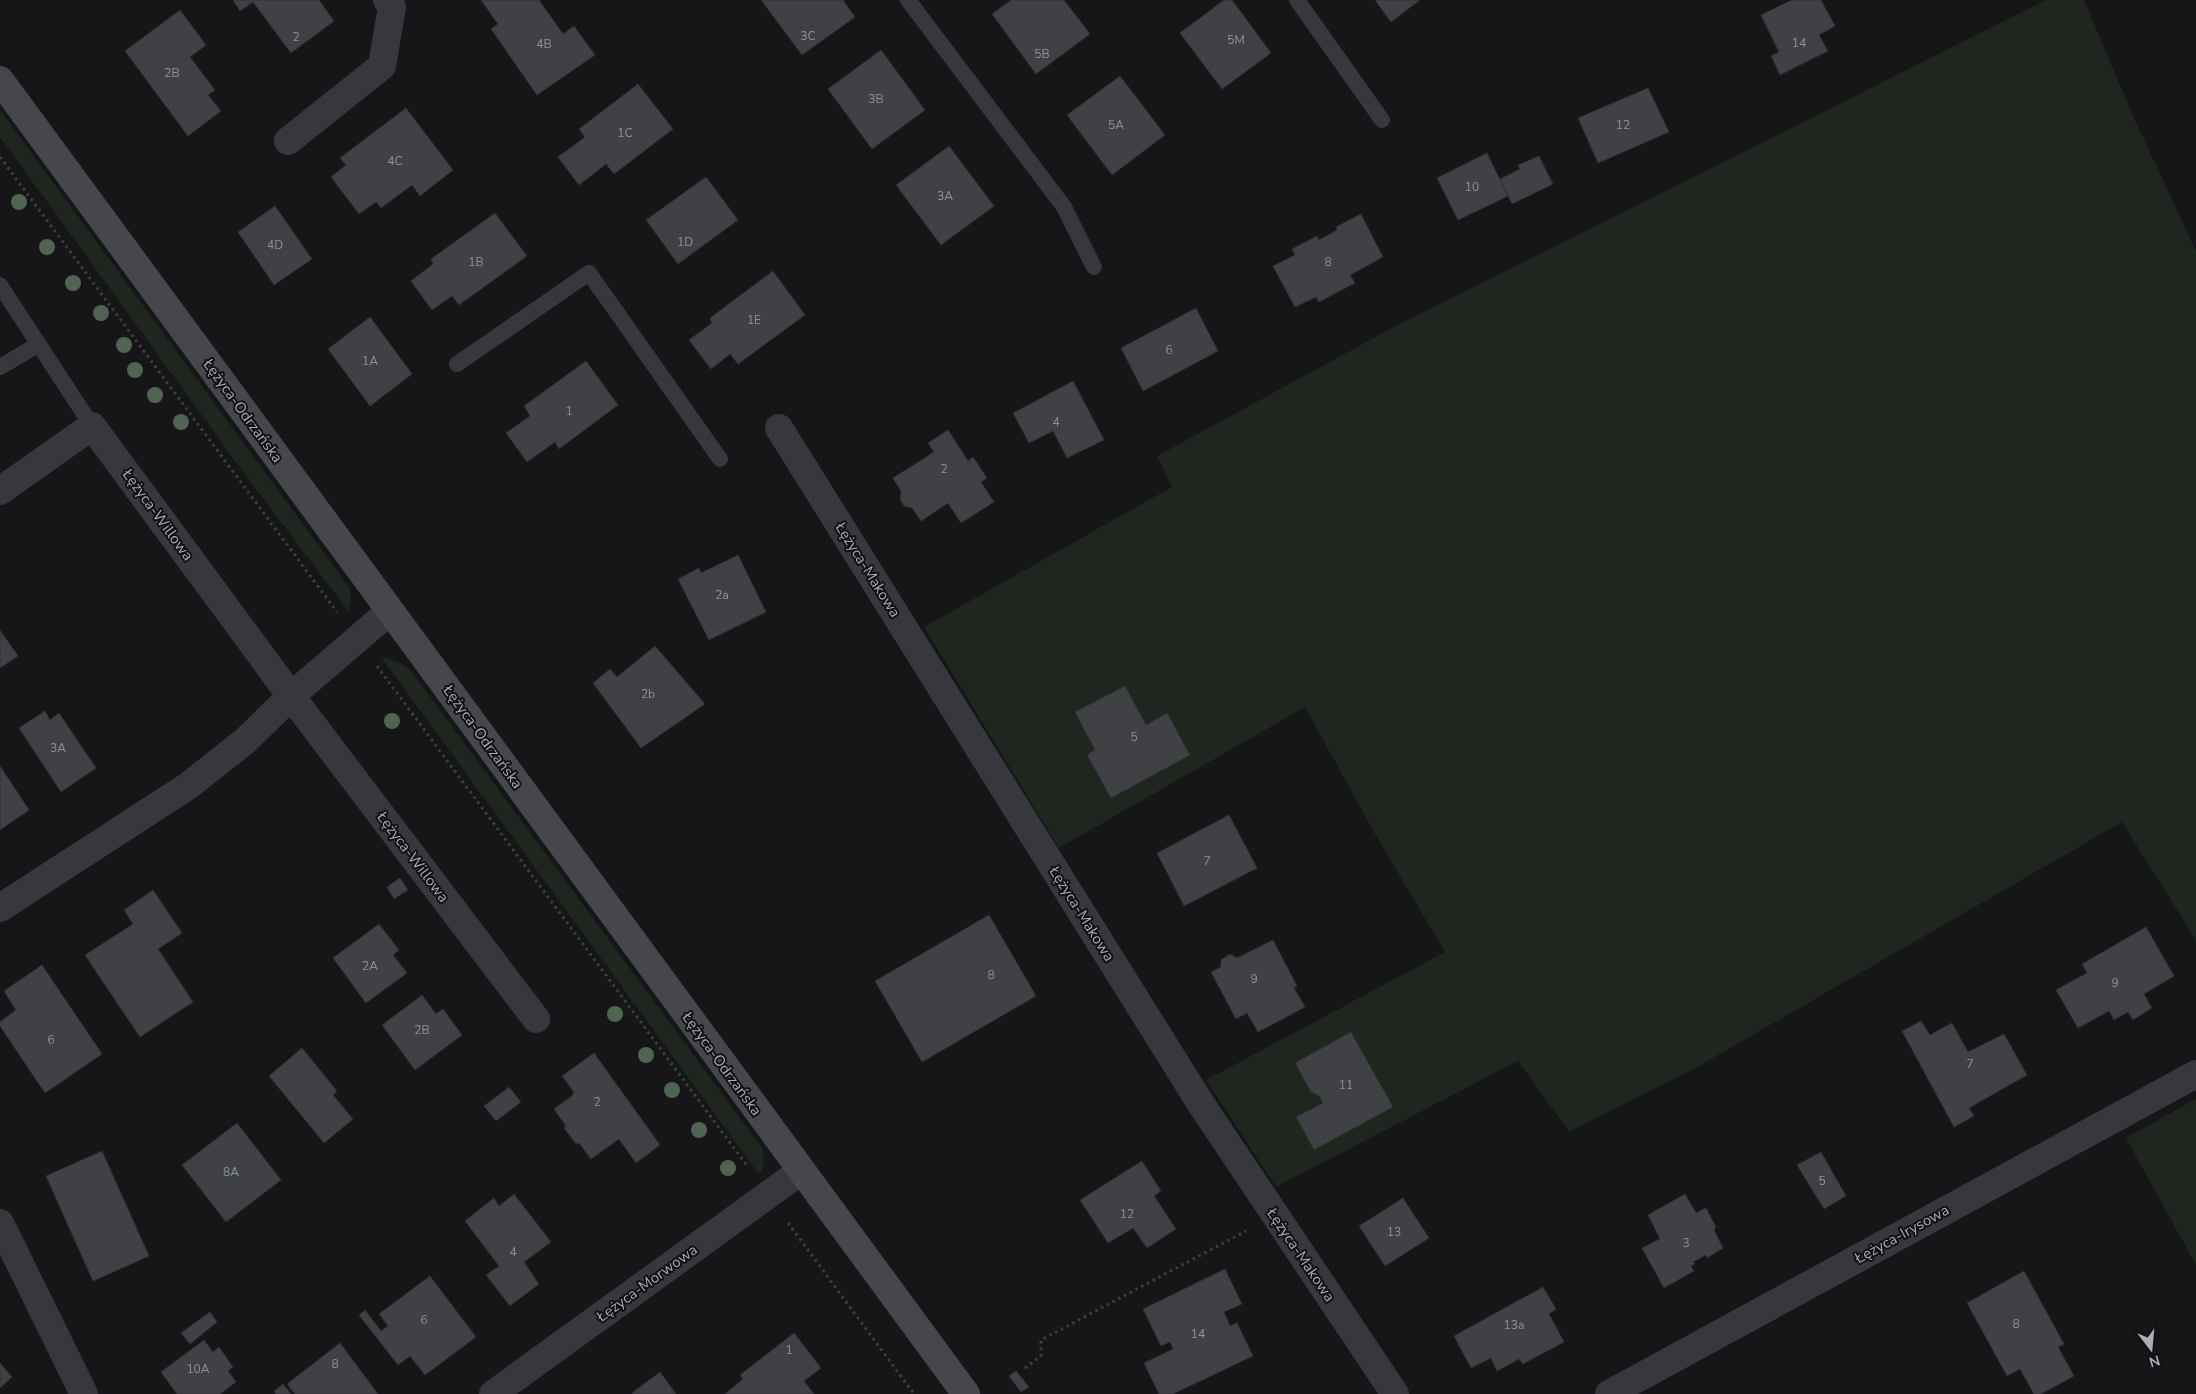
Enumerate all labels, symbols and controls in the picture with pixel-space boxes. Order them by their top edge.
house number: 3C [800,28,816,44]
house number: 2 [292,29,300,45]
house number: 5M [1227,32,1245,48]
house number: 14 [1792,35,1806,51]
house number: 4B [536,36,552,52]
house number: 5B [1034,46,1050,62]
house number: 2B [164,65,180,81]
house number: 3B [868,91,884,107]
house number: 5A [1108,117,1124,133]
house number: 12 [1616,117,1630,133]
house number: 1C [617,125,633,141]
house number: 4C [387,153,403,169]
house number: 10 [1465,179,1479,195]
house number: 3A [937,188,953,204]
house number: 1D [677,234,693,250]
house number: 4D [267,237,283,253]
house number: 1B [468,254,484,270]
house number: 8 [1324,254,1332,270]
house number: 1E [747,312,761,328]
house number: 6 [1165,342,1173,358]
house number: 1A [362,353,378,369]
street label: Łężyca-Odrzańska [198,354,287,467]
house number: 1 [565,403,573,419]
house number: 4 [1052,414,1060,430]
house number: 2 [940,461,948,477]
street label: Łężyca-Willowa [117,464,198,565]
street label: Łężyca-Makowa [830,518,905,621]
house number: 2a [715,587,729,603]
street label: Łężyca-Odrzańska [438,680,527,793]
house number: 2b [641,686,655,702]
house number: 5 [1130,729,1138,745]
house number: 3A [50,740,66,756]
street label: Łężyca-Willowa [372,807,454,906]
house number: 7 [1203,853,1211,869]
street label: Łężyca-Makowa [1044,862,1119,965]
house number: 2A [362,958,378,974]
house number: 8 [987,967,995,983]
house number: 9 [1250,971,1258,987]
house number: 9 [2111,975,2119,991]
street label: Łężyca-Odrzańska [677,1007,766,1120]
house number: 2B [414,1022,430,1038]
house number: 6 [47,1032,55,1048]
house number: 7 [1966,1056,1974,1072]
house number: 11 [1339,1077,1353,1093]
house number: 2 [593,1094,601,1110]
house number: 8A [223,1164,239,1180]
house number: 5 [1818,1173,1826,1189]
street label: Łężyca-Irysowa [1850,1200,1953,1269]
street label: Łężyca-Makowa [1262,1204,1340,1306]
house number: 12 [1120,1206,1134,1222]
house number: 13 [1387,1224,1401,1240]
house number: 3 [1682,1235,1690,1251]
street label: Łężyca-Morwowa [592,1240,701,1327]
house number: 4 [509,1244,517,1260]
house number: 6 [420,1312,428,1328]
house number: 8 [2012,1316,2020,1332]
house number: 13a [1504,1317,1524,1333]
north arrow [2126,1324,2176,1374]
house number: 14 [1191,1326,1205,1342]
house number: 1 [785,1342,793,1358]
text: N [2147,1350,2162,1372]
house number: 8 [331,1356,339,1372]
house number: 10A [186,1361,210,1377]

